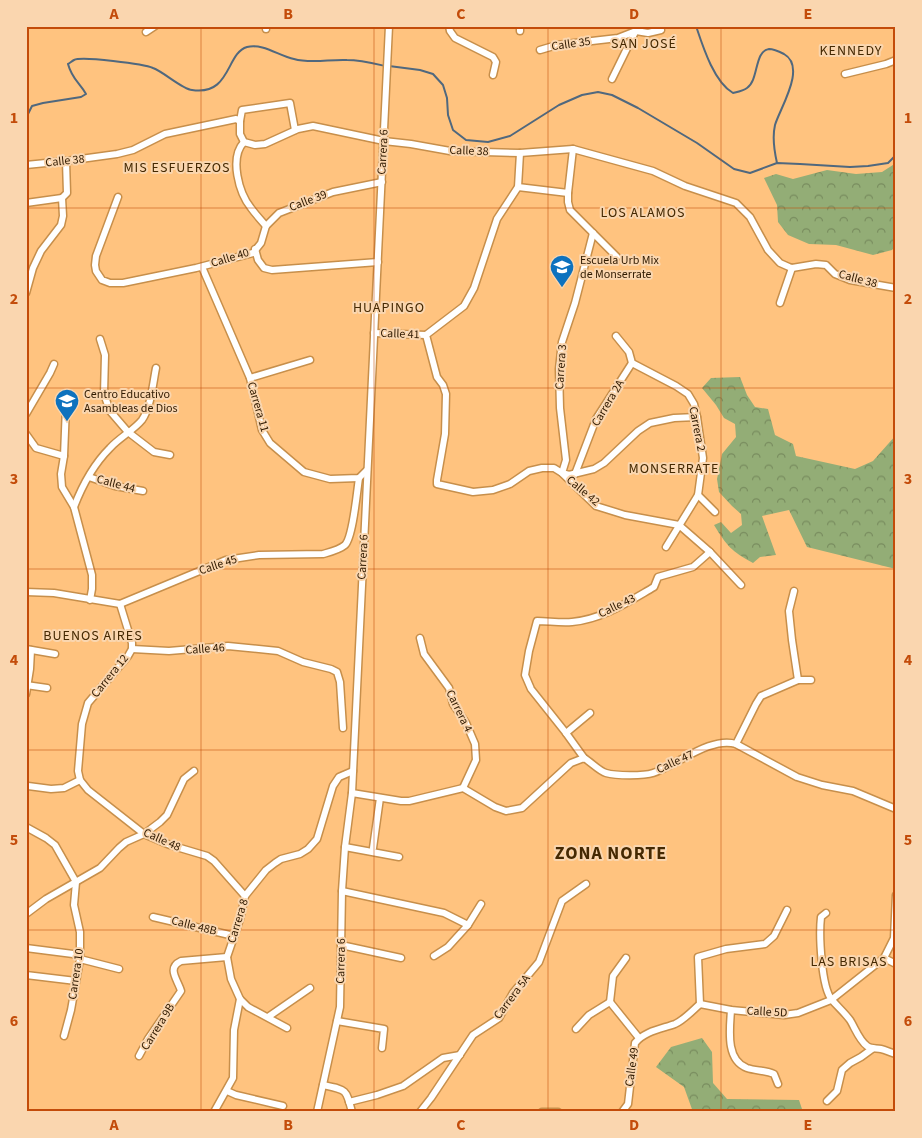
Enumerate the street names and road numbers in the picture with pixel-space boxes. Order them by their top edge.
street label: Calle 35 [550,33,592,55]
street label: Carrera 6 [373,129,393,175]
street label: Calle 38 [449,142,489,160]
street label: Calle 38 [45,150,85,172]
street label: Calle 39 [287,186,329,216]
street label: Calle 40 [209,244,251,272]
street label: Calle 38 [837,266,879,292]
street label: Calle 41 [380,325,420,343]
street label: Carrera 3 [551,344,571,390]
street label: Carrera 2A [587,376,629,430]
street label: Carrera 11 [243,380,273,434]
street label: Carrera 2 [684,405,710,453]
street label: Calle 44 [95,471,137,497]
street label: Calle 42 [562,472,604,510]
street label: Carrera 6 [353,534,373,580]
street label: Calle 45 [197,551,239,579]
street label: Calle 43 [596,590,638,622]
street label: Calle 46 [185,639,225,659]
street label: Carrera 12 [87,651,133,701]
street label: Carrera 4 [441,687,477,735]
street label: Calle 47 [654,746,696,778]
street label: Calle 48 [141,824,183,856]
street label: Carrera 8 [223,897,253,945]
street label: Calle 48B [169,912,219,940]
street label: Carrera 6 [332,938,350,984]
street label: Carrera 10 [64,947,88,1001]
street label: Carrera 5A [490,971,535,1023]
street label: Carrera 9B [137,1000,179,1054]
street label: Calle 5D [746,1002,788,1022]
street label: Calle 49 [621,1046,643,1088]

